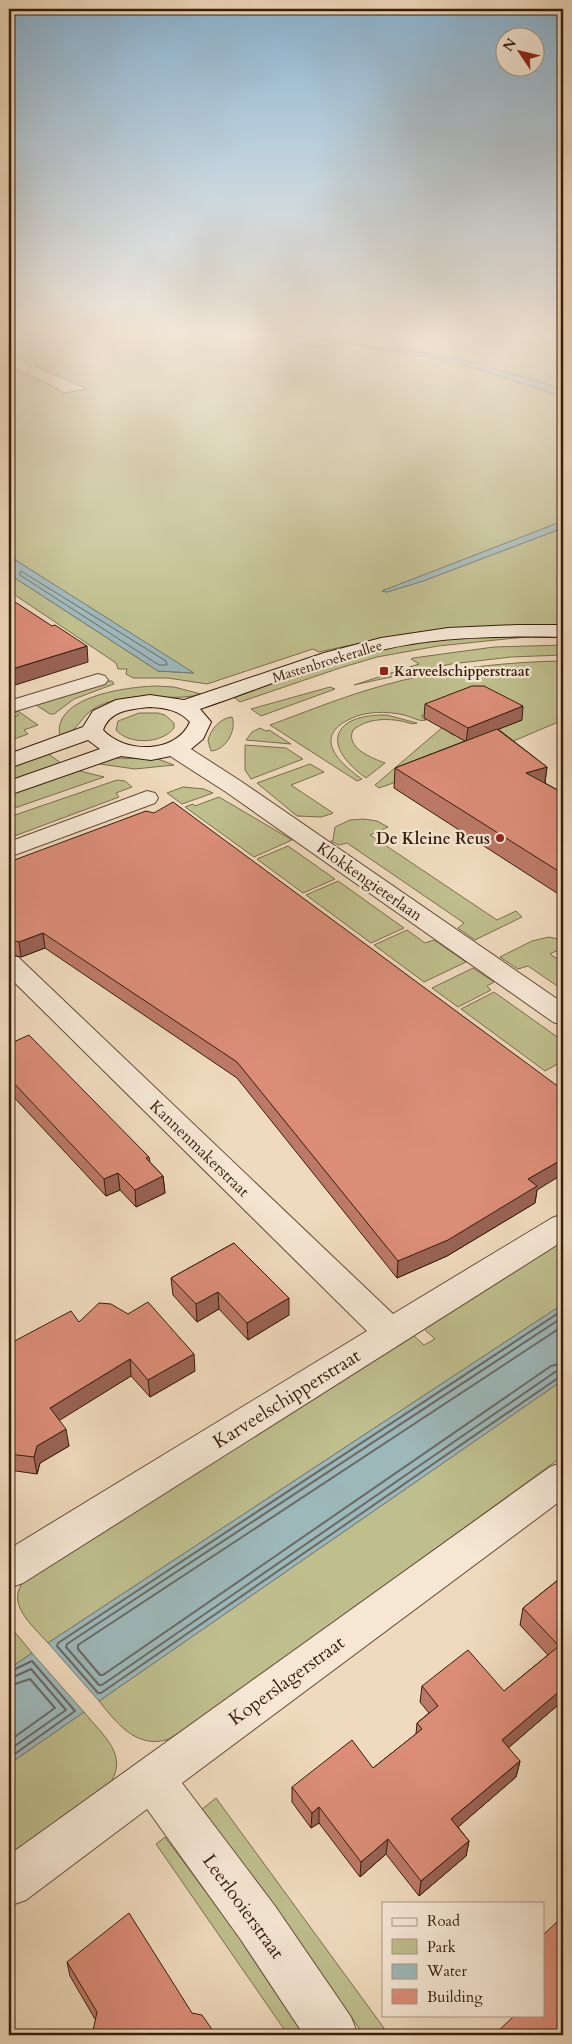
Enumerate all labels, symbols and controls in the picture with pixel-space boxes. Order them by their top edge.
north arrow [494,28,544,78]
text: N [498,34,521,55]
street label: Mastenbroekerallee [270,636,384,687]
place label: Karveelschipperstraat [394,662,530,681]
marker: Karveelschipperstraat [378,665,390,677]
place label: De Kleine Reus [376,828,490,850]
marker: De Kleine Reus [494,832,506,844]
street label: Klokkengieterlaan [312,837,427,926]
street label: Kannenmakerstraat [145,1095,254,1202]
street label: Karveelschipperstraat [208,1343,365,1455]
street label: Koperslagerstraat [223,1630,350,1732]
street label: Leerlooierstraat [196,1849,290,1964]
legend [382,1902,544,2016]
text: Road [427,1911,460,1931]
text: Park [427,1937,456,1957]
text: Water [426,1961,468,1981]
text: Building [427,1987,483,2007]

